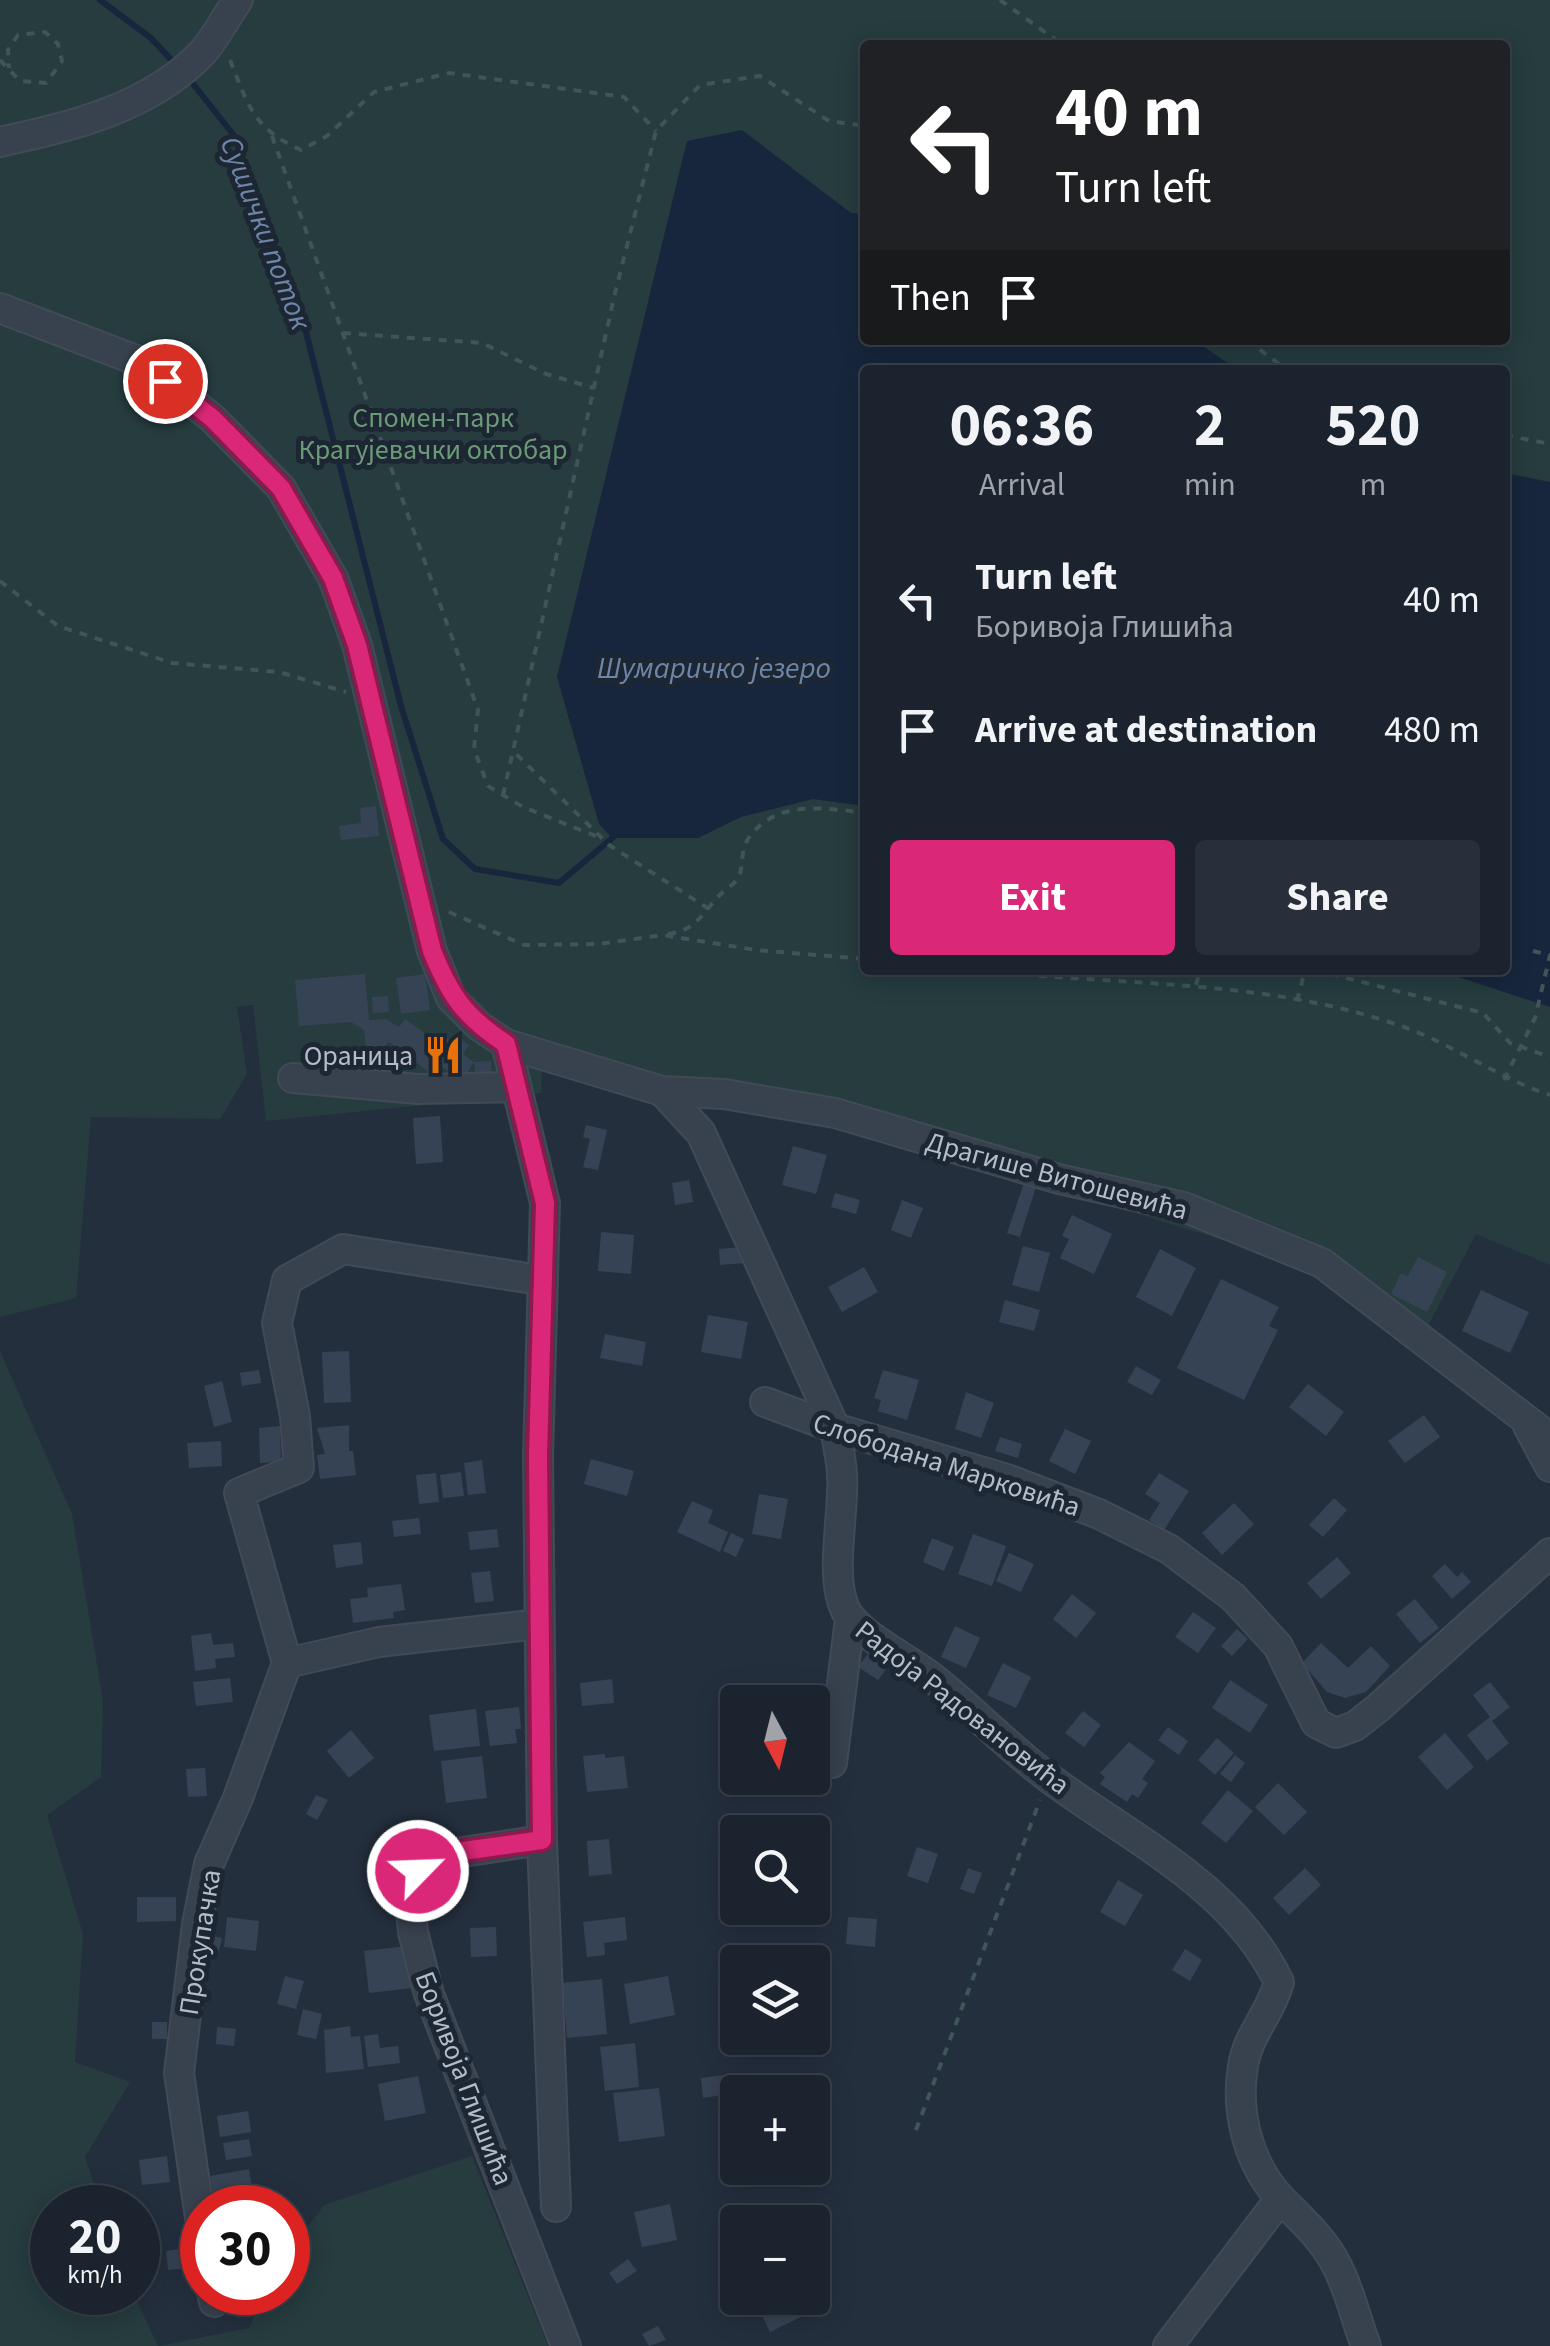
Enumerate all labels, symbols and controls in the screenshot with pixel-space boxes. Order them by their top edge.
text: 40 m [1055,63,1203,163]
icon: left [890,80,1020,210]
water label: Сушички поток [209,130,322,337]
text: Turn left [1055,156,1211,220]
icon: arrive [991,270,1046,325]
text: Then [890,271,971,325]
pin [123,339,208,424]
icon: arrive [138,354,193,409]
text: 06:36 [950,384,1094,469]
text: 2 [1194,384,1226,469]
text: 520 [1325,384,1420,469]
park label: Спомен-парк Крагујевачки октобар [298,398,568,470]
text: Arrival [979,462,1065,508]
text: min [1184,462,1236,508]
text: m [1360,462,1386,508]
text: Turn left [975,550,1117,604]
icon: left [890,573,945,628]
text: 40 m [1403,573,1480,627]
text: Боривоја Глишића [975,604,1234,650]
water label: Шумаричко језеро [597,647,831,690]
icon: arrive [890,703,945,758]
text: Arrive at destination [975,703,1317,757]
text: 480 m [1384,703,1480,757]
button: Exit [890,840,1175,955]
button: Share [1195,840,1480,955]
restaurant icon: Ораница [422,1034,464,1076]
place label: Ораница [304,1036,413,1076]
street label: Драгише Витошевића [921,1122,1192,1230]
street label: Слободана Марковића [808,1403,1085,1527]
street label: Радоја Радовановића [847,1611,1078,1804]
north arrow [720,1685,830,1795]
map controls [720,1685,830,2315]
button: search [720,1815,830,1925]
position arrow [366,1819,470,1923]
street label: Прокупачка [169,1866,231,2018]
button: layers [720,1945,830,2055]
street label: Боривоја Глишића [405,1966,523,2191]
button: + [720,2075,830,2185]
speed limit sign: 30 [180,2185,310,2315]
text: 20 [69,2202,121,2273]
button: − [720,2205,830,2315]
text: km/h [67,2257,123,2293]

